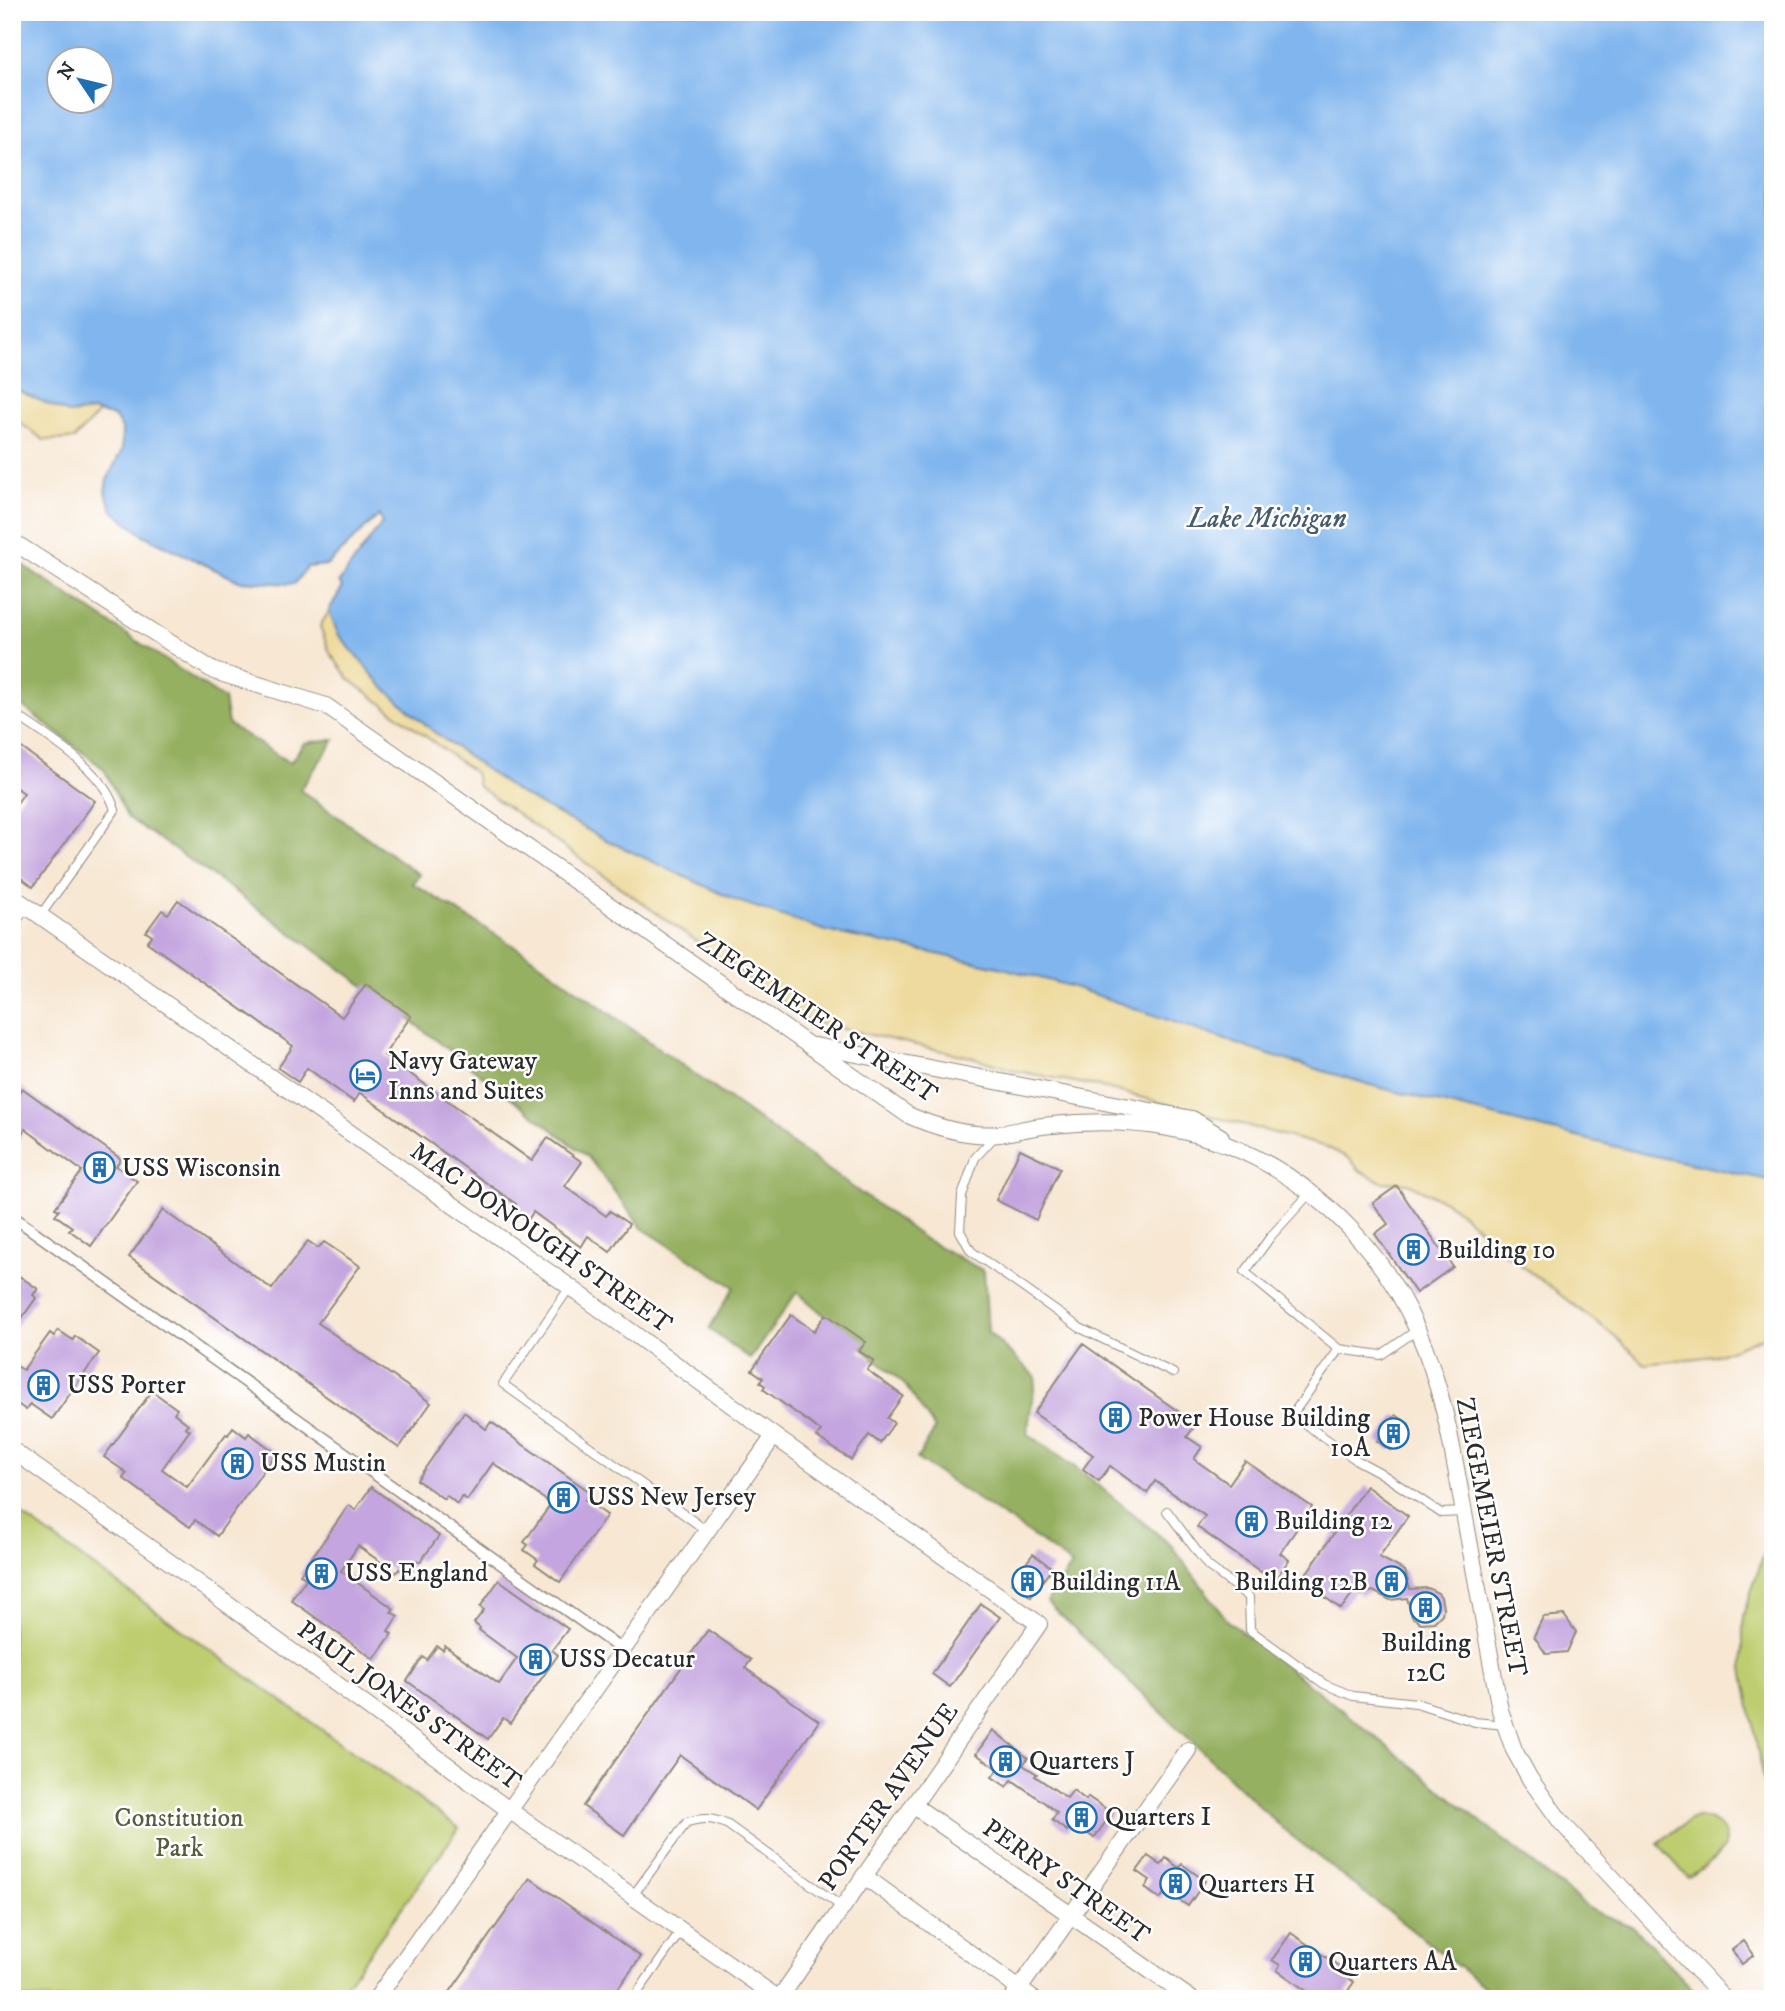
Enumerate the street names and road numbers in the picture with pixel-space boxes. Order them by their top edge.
street label: ZIEGEMEIER STREET [690,925,944,1111]
street label: MAC DONOUGH STREET [404,1135,679,1341]
street label: ZIEGEMEIER STREET [1448,1395,1534,1680]
street label: PAUL JONES STREET [290,1614,528,1799]
street label: PORTER AVENUE [812,1697,966,1897]
street label: PERRY STREET [976,1812,1156,1952]

